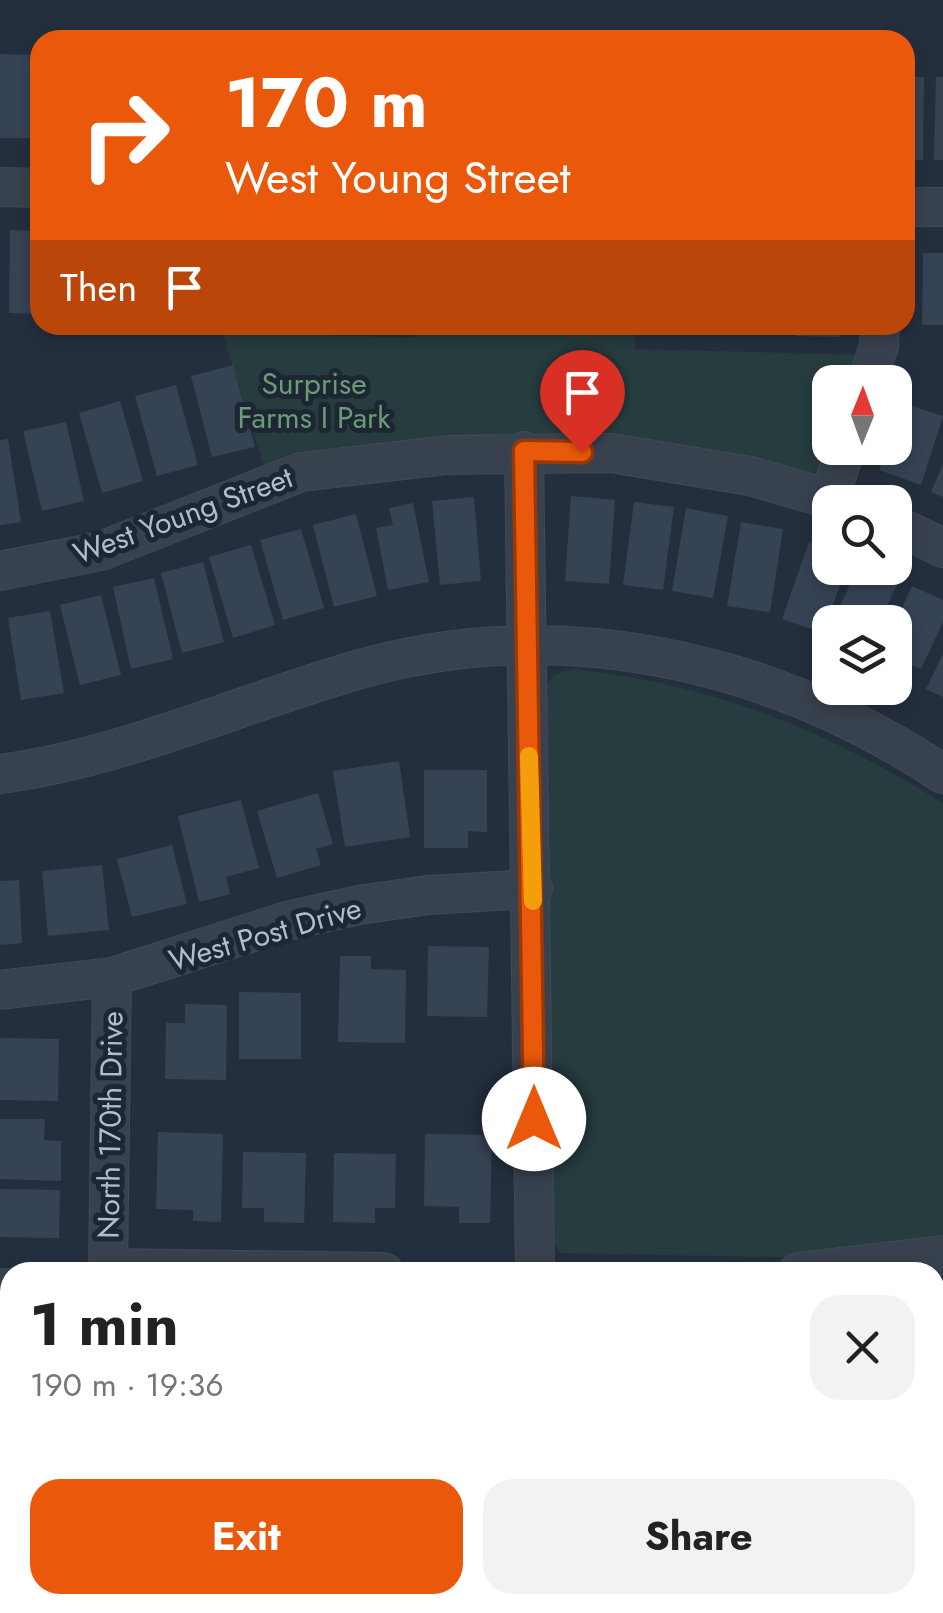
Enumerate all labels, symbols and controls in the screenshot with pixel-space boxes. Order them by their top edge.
text: 170 m [225,52,428,153]
icon: right [60,70,190,200]
text: West Young Street [225,145,571,210]
text: Then [60,260,137,315]
icon: arrive [157,260,212,315]
pin [540,350,625,453]
park label: Surprise Farms I Park [237,362,391,439]
icon: arrive [555,365,610,420]
north arrow [812,365,912,465]
map controls [812,365,912,705]
street label: West Young Street [67,455,299,575]
button: search [812,485,912,585]
button: layers [812,605,912,705]
street label: West Post Drive [164,886,366,982]
street label: North 170th Drive [87,1011,133,1239]
position arrow [482,1067,586,1171]
text: 1 min [30,1281,179,1368]
button: close [810,1295,915,1400]
text: 190 m · 19:36 [30,1362,224,1408]
button: Exit [30,1479,463,1594]
button: Share [483,1479,915,1594]

